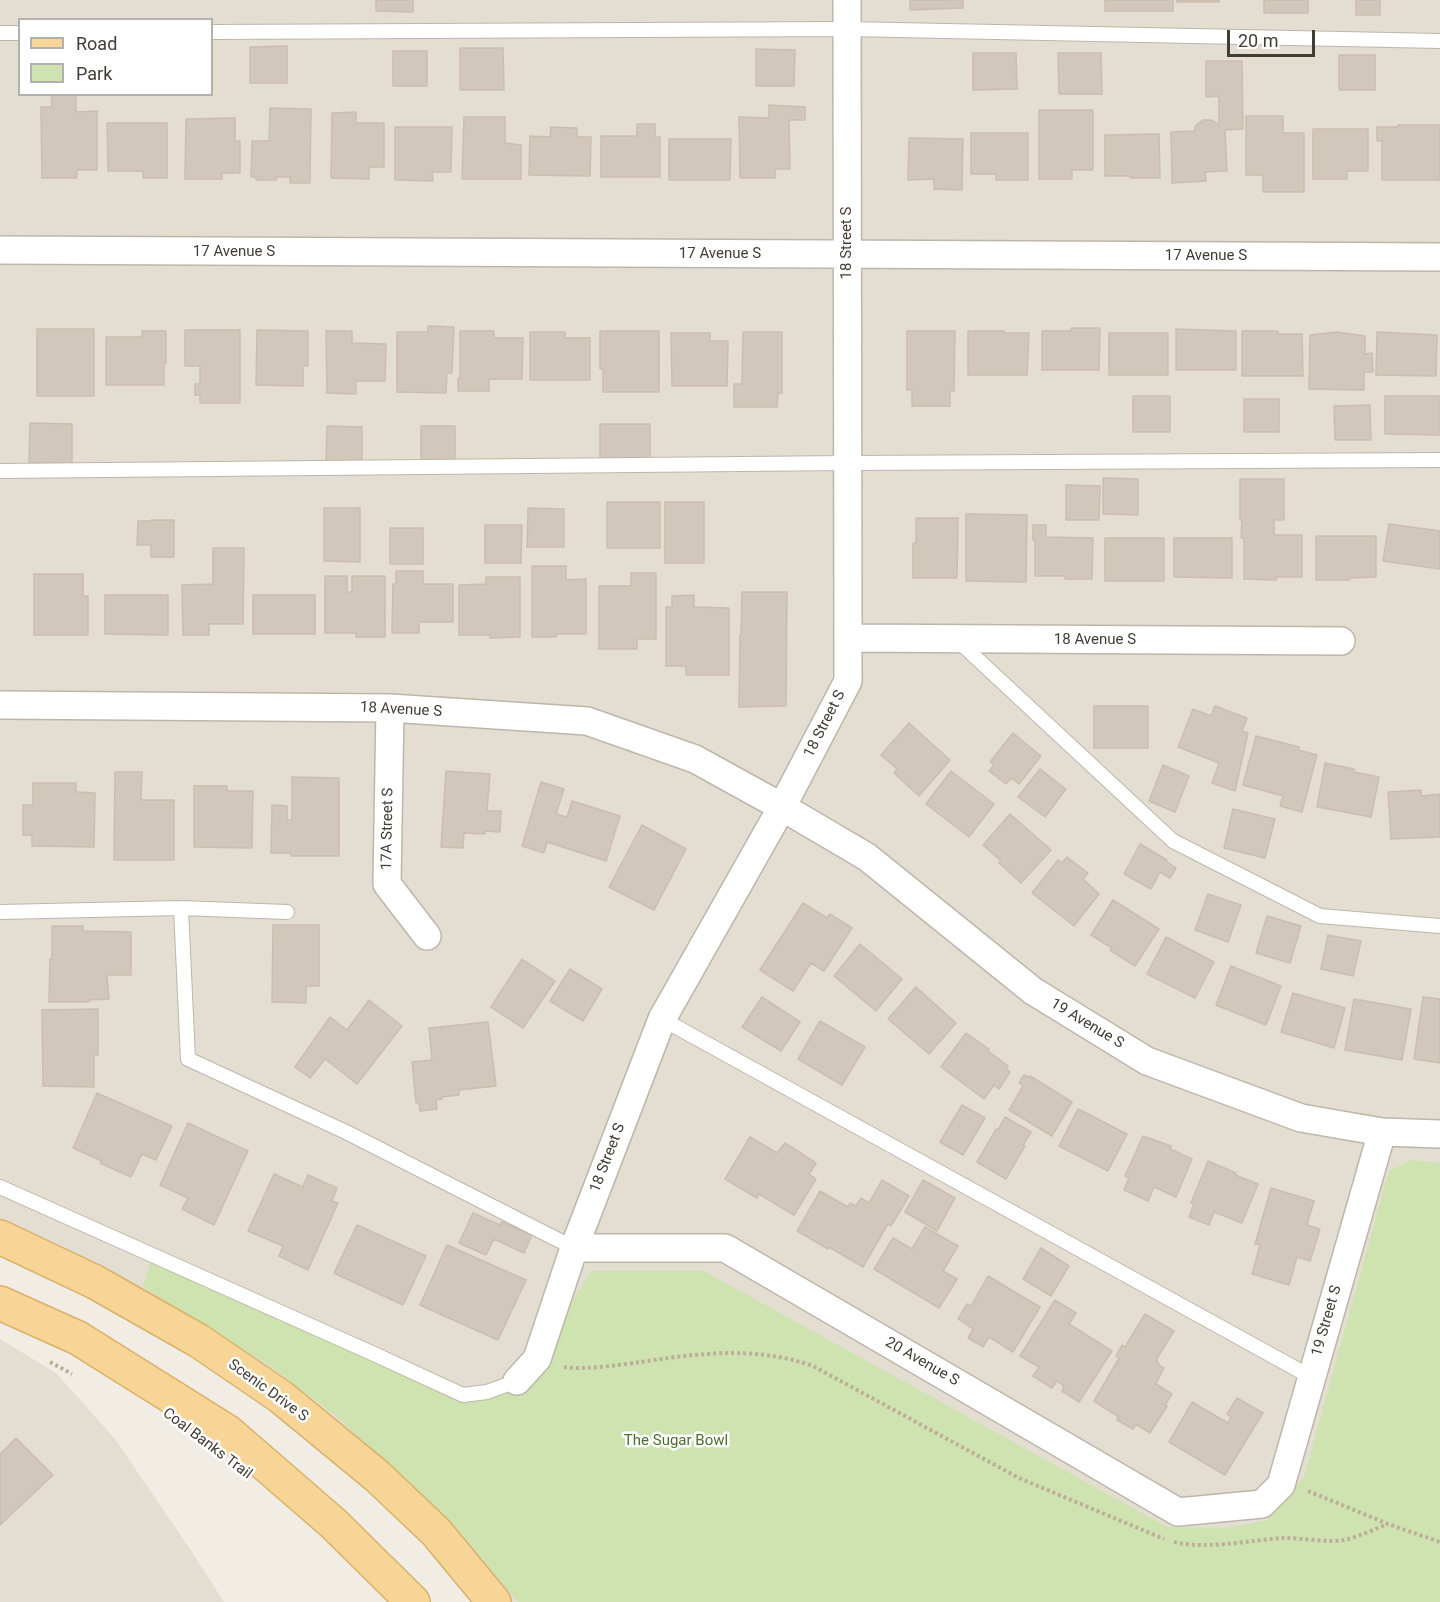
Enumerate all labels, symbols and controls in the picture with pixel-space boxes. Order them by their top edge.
legend [18,18,213,96]
scale bar [1230,18,1318,56]
text: 20 m [1238,30,1278,51]
text: Road [76,33,117,54]
text: Park [76,63,112,84]
street label: 18 Street S [838,207,856,279]
street label: 17 Avenue S [193,243,275,261]
street label: 17 Avenue S [679,245,761,263]
street label: 17 Avenue S [1165,247,1247,265]
street label: 18 Avenue S [1054,631,1136,649]
street label: 18 Street S [800,687,850,761]
street label: 18 Avenue S [359,699,443,721]
street label: 17A Street S [378,788,398,870]
street label: 19 Avenue S [1047,995,1127,1053]
street label: 18 Street S [587,1121,629,1195]
street label: 19 Street S [1308,1284,1346,1358]
street label: 20 Avenue S [882,1334,962,1390]
street label: Scenic Drive S [224,1356,312,1426]
street label: Coal Banks Trail [159,1405,255,1483]
park label: The Sugar Bowl [624,1432,728,1450]

